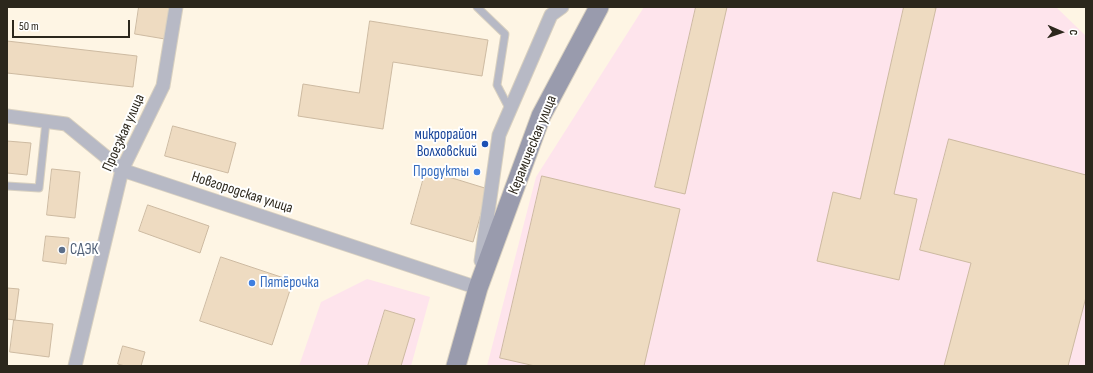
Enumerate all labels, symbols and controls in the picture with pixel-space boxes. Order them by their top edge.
scale bar [14,12,132,38]
north arrow [1041,12,1081,52]
text: 50 m [19,19,39,34]
text: С [1067,29,1080,35]
street label: Проезжая улица [99,92,149,174]
street label: Керамическая улица [505,93,561,197]
place label: микрорайон Волховский [415,126,477,161]
marker: микрорайон Волховский [480,139,490,149]
place label: Продукты [413,163,469,181]
marker: Продукты [472,167,482,177]
street label: Новгородская улица [189,168,295,218]
place label: СДЭК [70,241,98,259]
marker: СДЭК [57,245,67,255]
place label: Пятёрочка [260,274,319,292]
marker: Пятёрочка [247,278,257,288]

